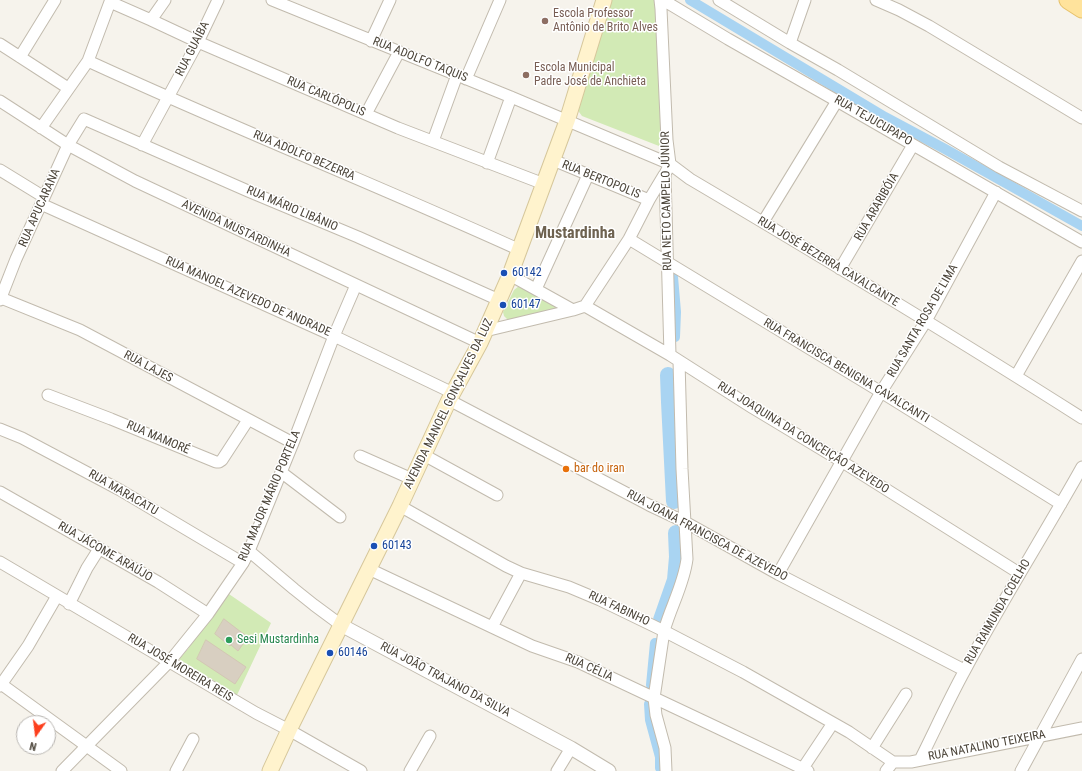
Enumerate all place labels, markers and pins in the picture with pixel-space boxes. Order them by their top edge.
place label: Escola Professor Antônio de Brito Alves [553,7,658,35]
marker: Escola Professor Antônio de Brito Alves [540,16,550,26]
place label: Escola Municipal Padre José de Anchieta [534,61,646,89]
marker: Escola Municipal Padre José de Anchieta [521,70,531,80]
place label: 60142 [512,266,542,280]
marker: 60142 [499,268,509,278]
place label: 60147 [511,298,541,312]
marker: 60147 [498,300,508,310]
place label: bar do iran [574,462,625,476]
marker: bar do iran [561,464,571,474]
place label: 60143 [382,539,412,553]
marker: 60143 [369,541,379,551]
place label: Sesi Mustardinha [237,633,319,647]
marker: Sesi Mustardinha [224,635,234,645]
place label: 60146 [338,646,368,660]
marker: 60146 [325,648,335,658]

